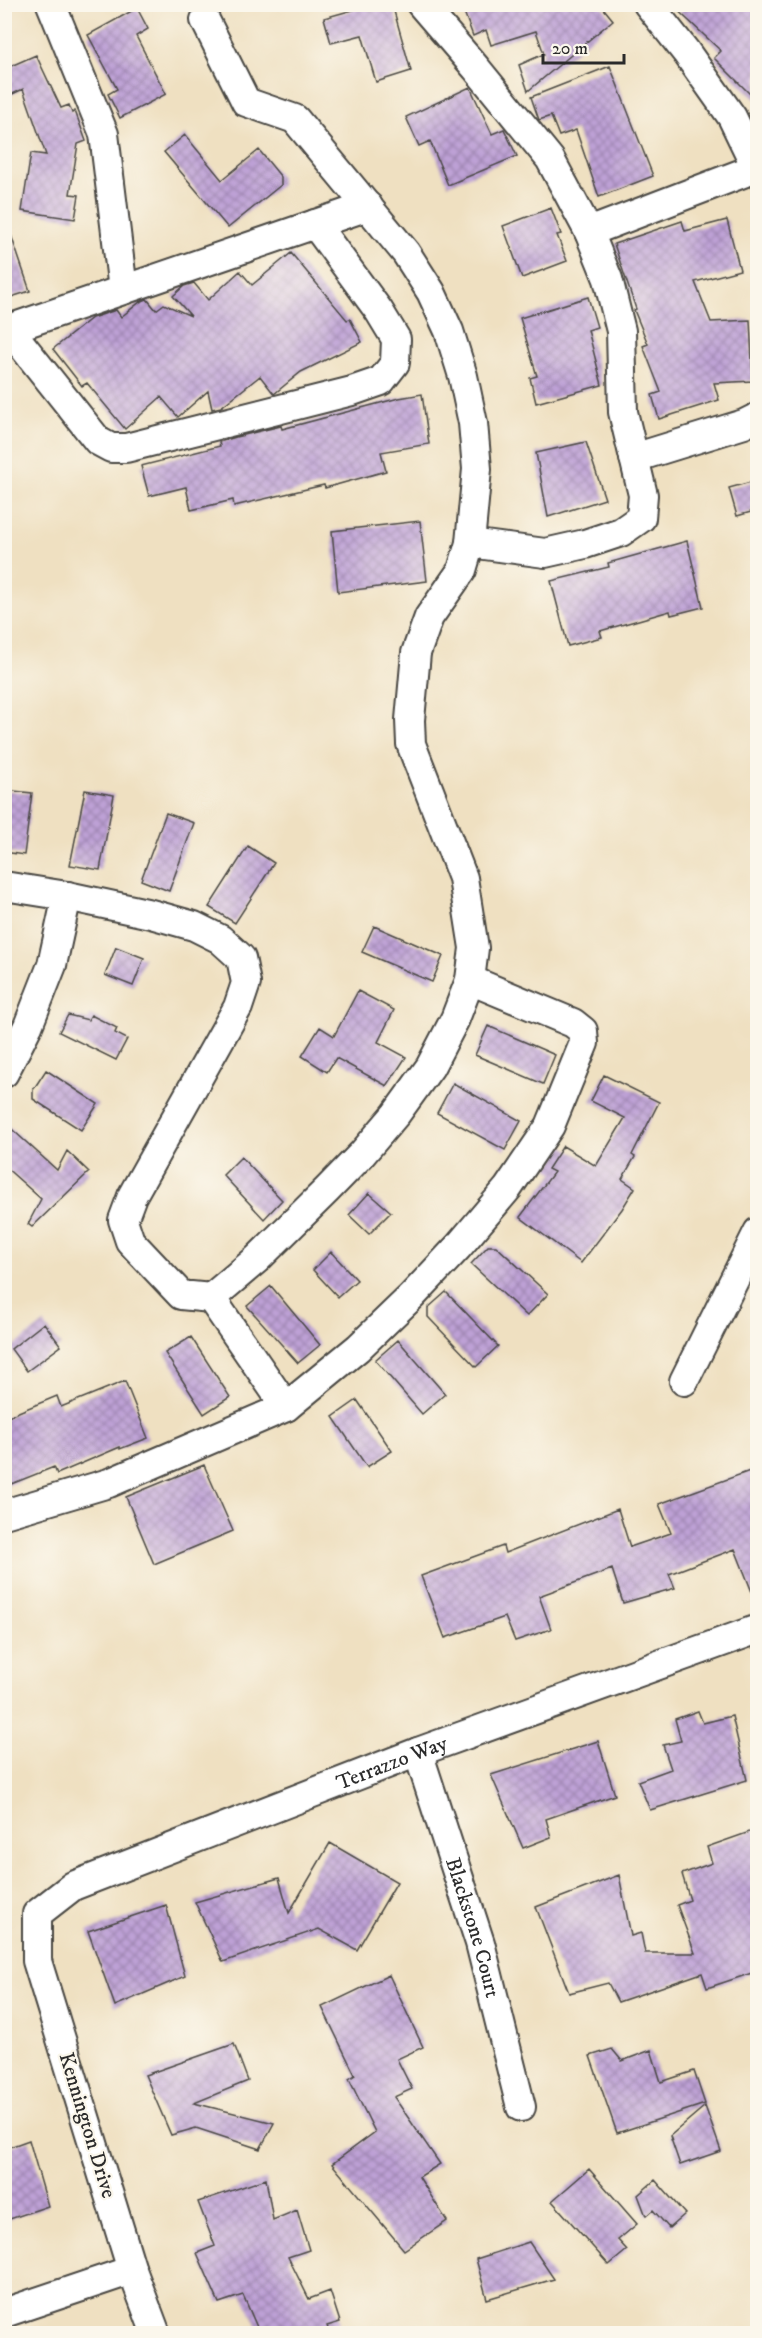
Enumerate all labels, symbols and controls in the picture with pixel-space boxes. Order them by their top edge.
scale bar [543,27,624,65]
text: 20 m [552,38,588,60]
street label: Terrazzo Way [333,1730,452,1796]
street label: Blackstone Court [439,1854,505,2001]
street label: Kennington Drive [53,2049,122,2202]

